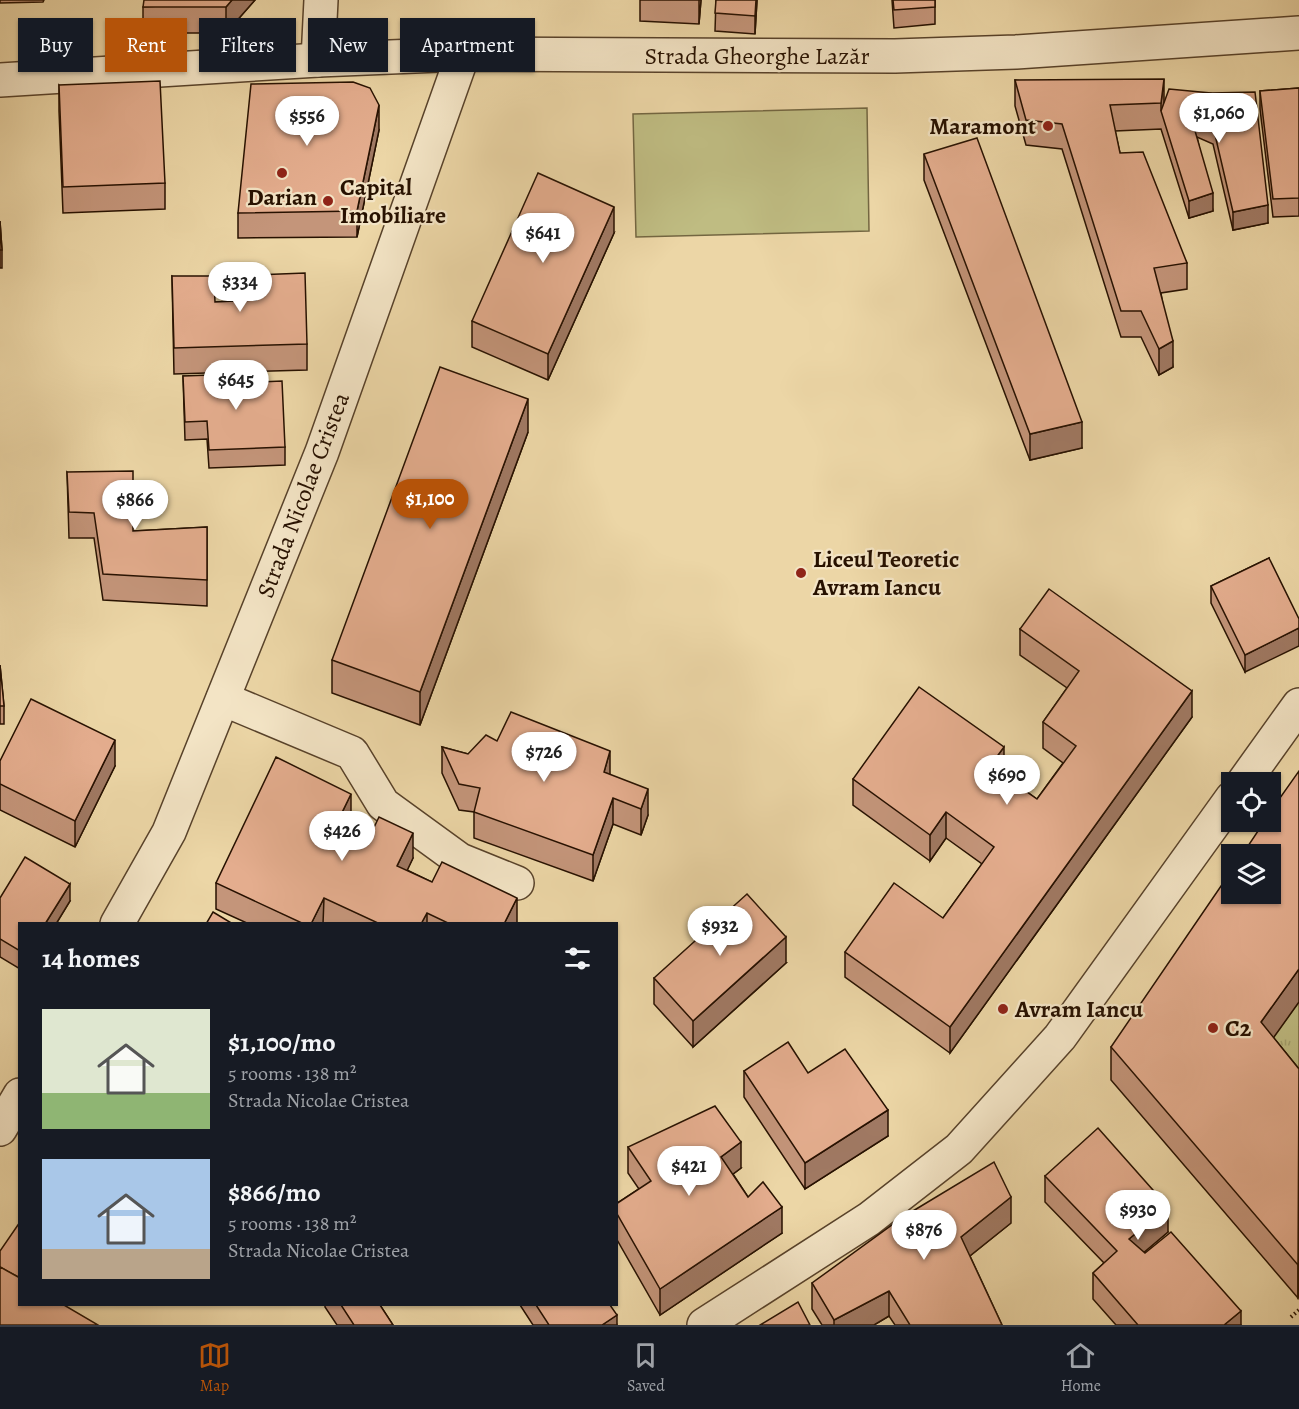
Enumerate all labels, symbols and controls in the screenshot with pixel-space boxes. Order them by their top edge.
chip: Buy [18,18,93,72]
chip: Rent [105,18,187,72]
chip: Filters [199,18,296,72]
chip: New [308,18,388,72]
chip: Apartment [400,18,535,72]
street label: Strada Gheorghe Lazăr [644,40,870,72]
pin: $1,060 [1170,93,1268,144]
pin: $556 [271,96,343,147]
text: $1,060 [1193,99,1245,126]
text: $556 [289,102,325,129]
place label: Maramont [929,110,1036,142]
marker: Maramont [1041,119,1055,133]
marker: Darian [275,166,289,180]
place label: Capital Imobiliare [340,171,446,231]
place label: Darian [247,181,318,213]
marker: Capital Imobiliare [321,194,335,208]
pin: $641 [507,213,579,264]
text: $641 [525,219,561,246]
pin: $334 [204,262,276,313]
text: $334 [222,268,258,295]
pin: $645 [200,360,272,411]
text: $645 [218,366,254,393]
street label: Strada Nicolae Cristea [249,387,357,602]
pin: $1,100 [381,479,479,530]
pin: $866 [99,480,171,531]
text: $1,100 [405,485,455,512]
text: $866 [116,486,154,513]
place label: Liceul Teoretic Avram Iancu [812,543,959,603]
marker: Liceul Teoretic Avram Iancu [794,566,808,580]
pin: $726 [508,732,580,783]
text: $726 [526,738,562,765]
pin: $690 [971,755,1043,806]
text: $690 [988,761,1026,788]
map controls [1221,772,1281,904]
button: locate [1221,772,1281,832]
pin: $426 [306,811,378,862]
text: $426 [323,817,361,844]
button: layers [1221,844,1281,904]
pin: $932 [684,906,756,957]
text: $932 [702,912,738,939]
text: 14 homes [42,941,140,976]
icon: filters [561,942,594,975]
place label: Avram Iancu [1014,993,1144,1025]
marker: Avram Iancu [996,1002,1010,1016]
place label: C2 [1225,1012,1252,1044]
marker: C2 [1206,1021,1220,1035]
text: $1,100/mo [228,1025,336,1060]
icon: home [90,1033,162,1105]
text: 5 rooms · 138 m² [228,1060,357,1087]
text: Strada Nicolae Cristea [228,1087,409,1114]
pin: $421 [653,1146,725,1197]
text: $421 [671,1152,707,1179]
text: $866/mo [228,1175,321,1210]
icon: home [90,1183,162,1255]
pin: $930 [1102,1190,1174,1241]
text: $930 [1119,1196,1157,1223]
text: 5 rooms · 138 m² [228,1210,357,1237]
pin: $876 [888,1210,960,1261]
text: $876 [906,1216,942,1243]
text: Strada Nicolae Cristea [228,1237,409,1264]
tab: Map [198,1339,231,1397]
tab: Saved [627,1339,665,1397]
tab: Home [1061,1339,1101,1397]

